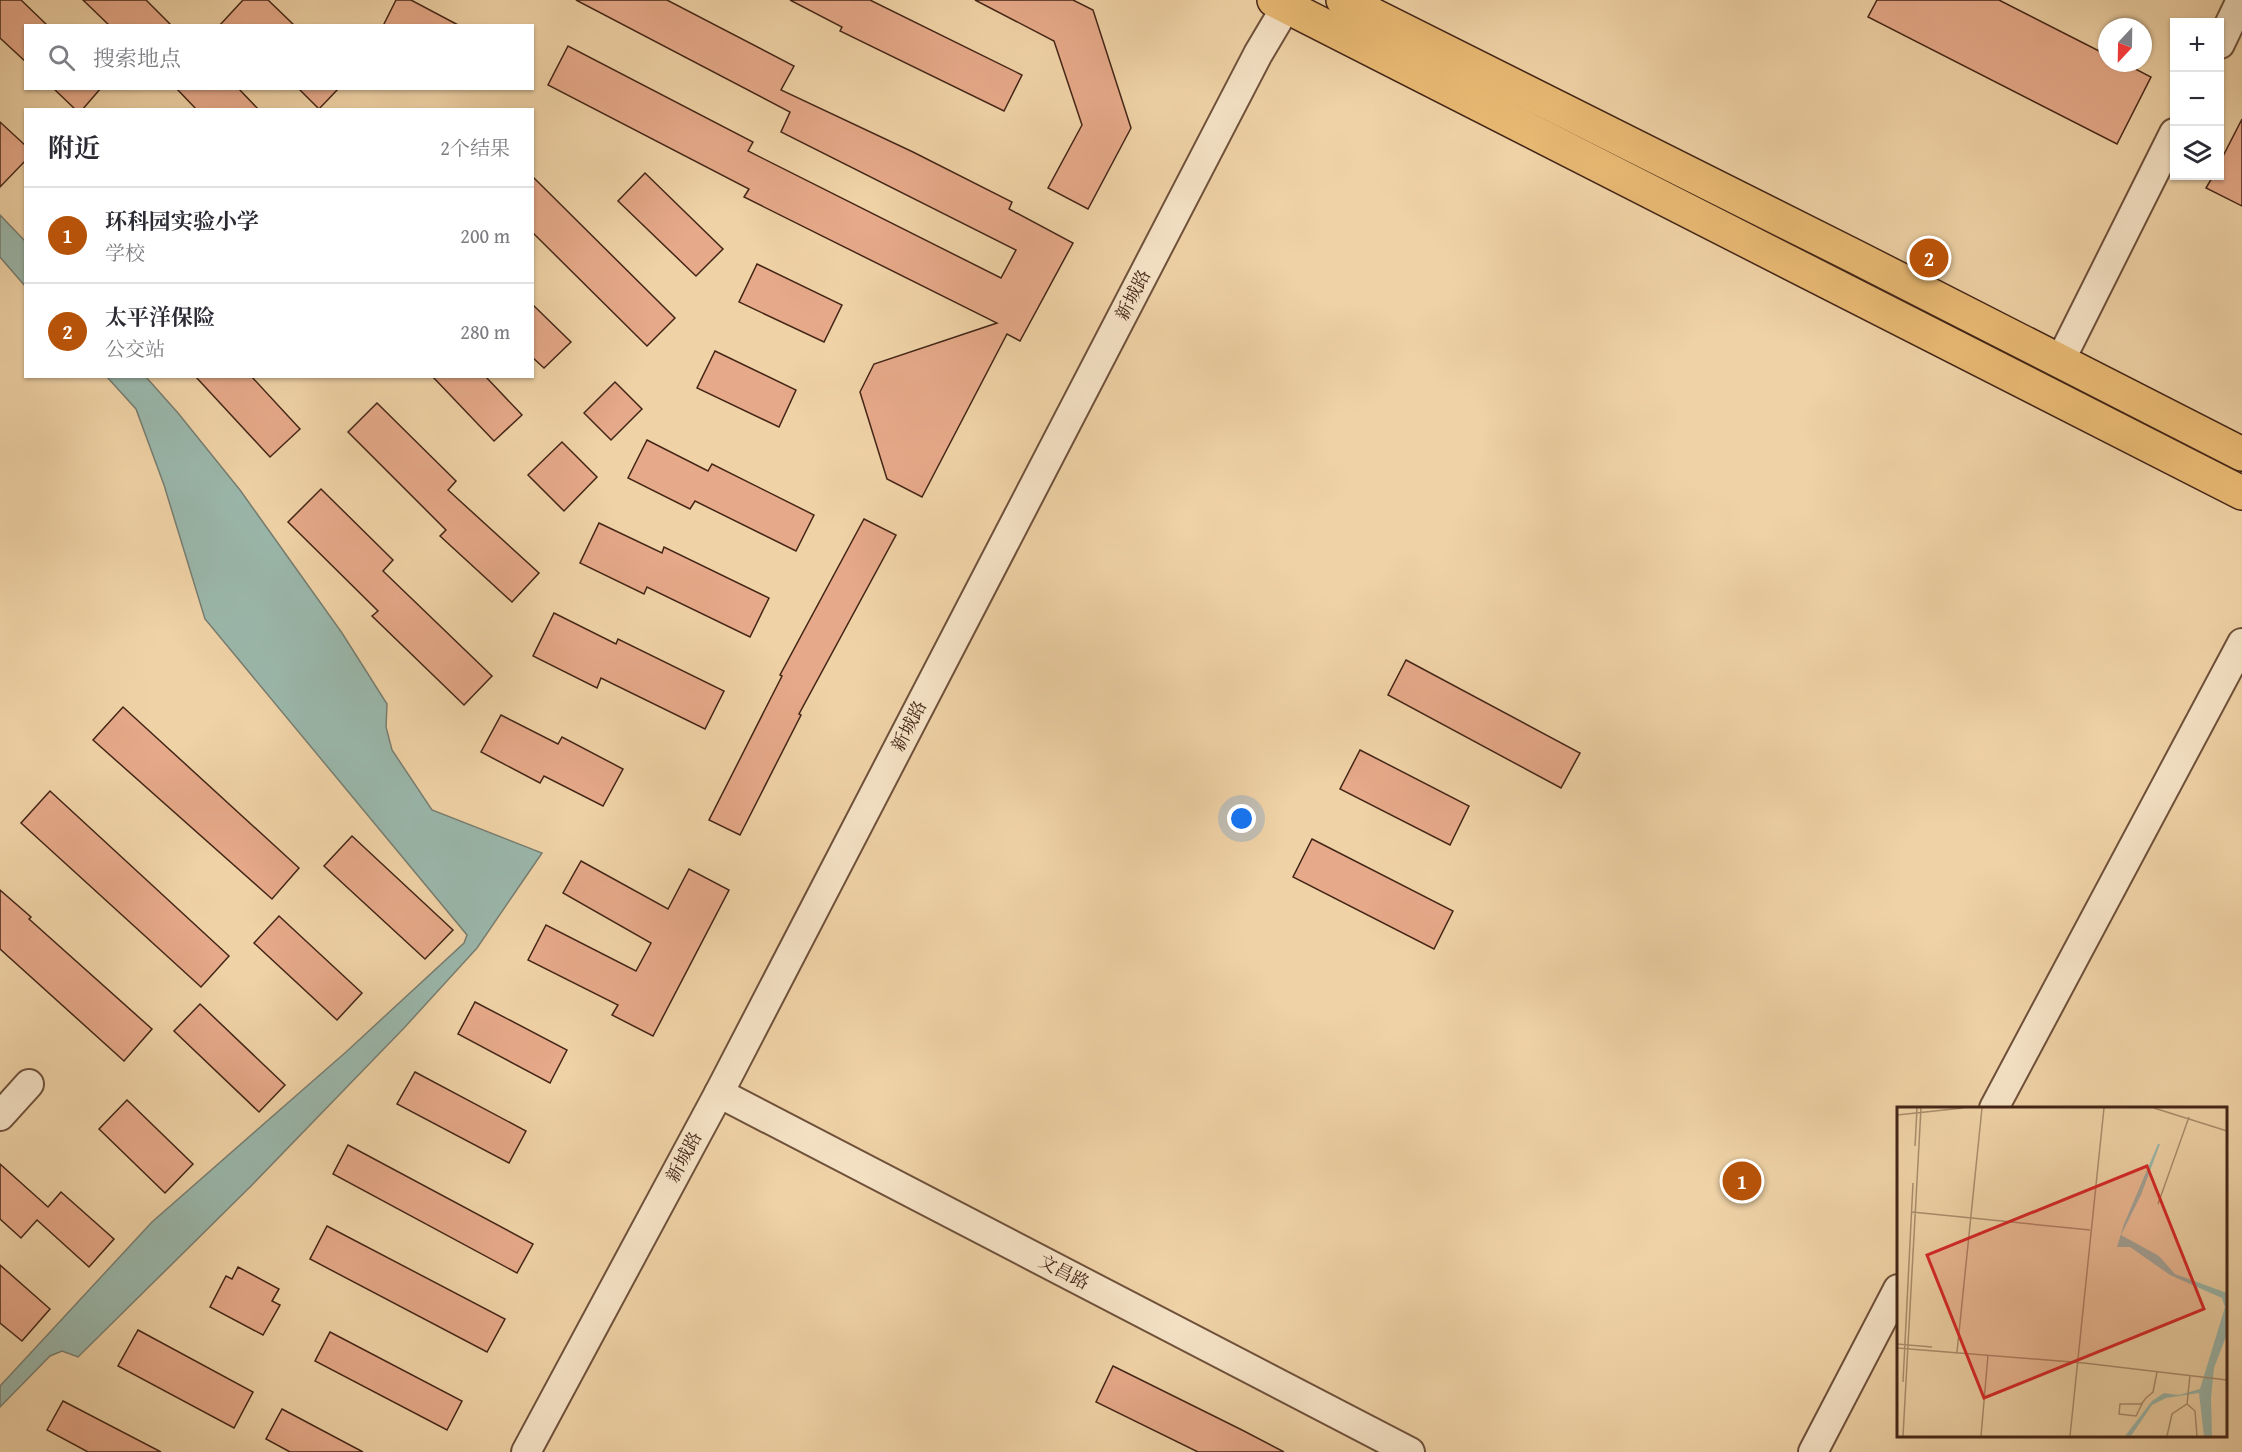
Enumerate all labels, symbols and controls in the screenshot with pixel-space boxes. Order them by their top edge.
north arrow [2098,18,2152,72]
map controls [2170,18,2224,180]
button: + [2170,18,2224,72]
search box [24,24,534,90]
icon: search [45,41,78,74]
text: 搜索地点 [93,42,181,74]
button: − [2170,72,2224,126]
button: layers [2170,126,2224,180]
text: 附近 [48,128,100,167]
text: 2个结果 [440,133,510,162]
text: 环科园实验小学 [105,205,259,237]
text: 1 [62,221,73,250]
text: 200 m [460,221,510,250]
pin: 2 [1910,236,1948,280]
text: 学校 [105,238,145,267]
street label: 新城路 [1108,265,1157,325]
text: 太平洋保险 [105,301,215,333]
text: 2 [62,317,73,346]
text: 280 m [460,317,510,346]
text: 公交站 [105,334,165,363]
street label: 新城路 [884,696,933,756]
your location [1227,804,1256,833]
inset map [1897,1107,2227,1437]
street label: 新城路 [659,1127,708,1187]
pin: 1 [1722,1158,1762,1204]
street label: 文昌路 [1034,1247,1094,1296]

